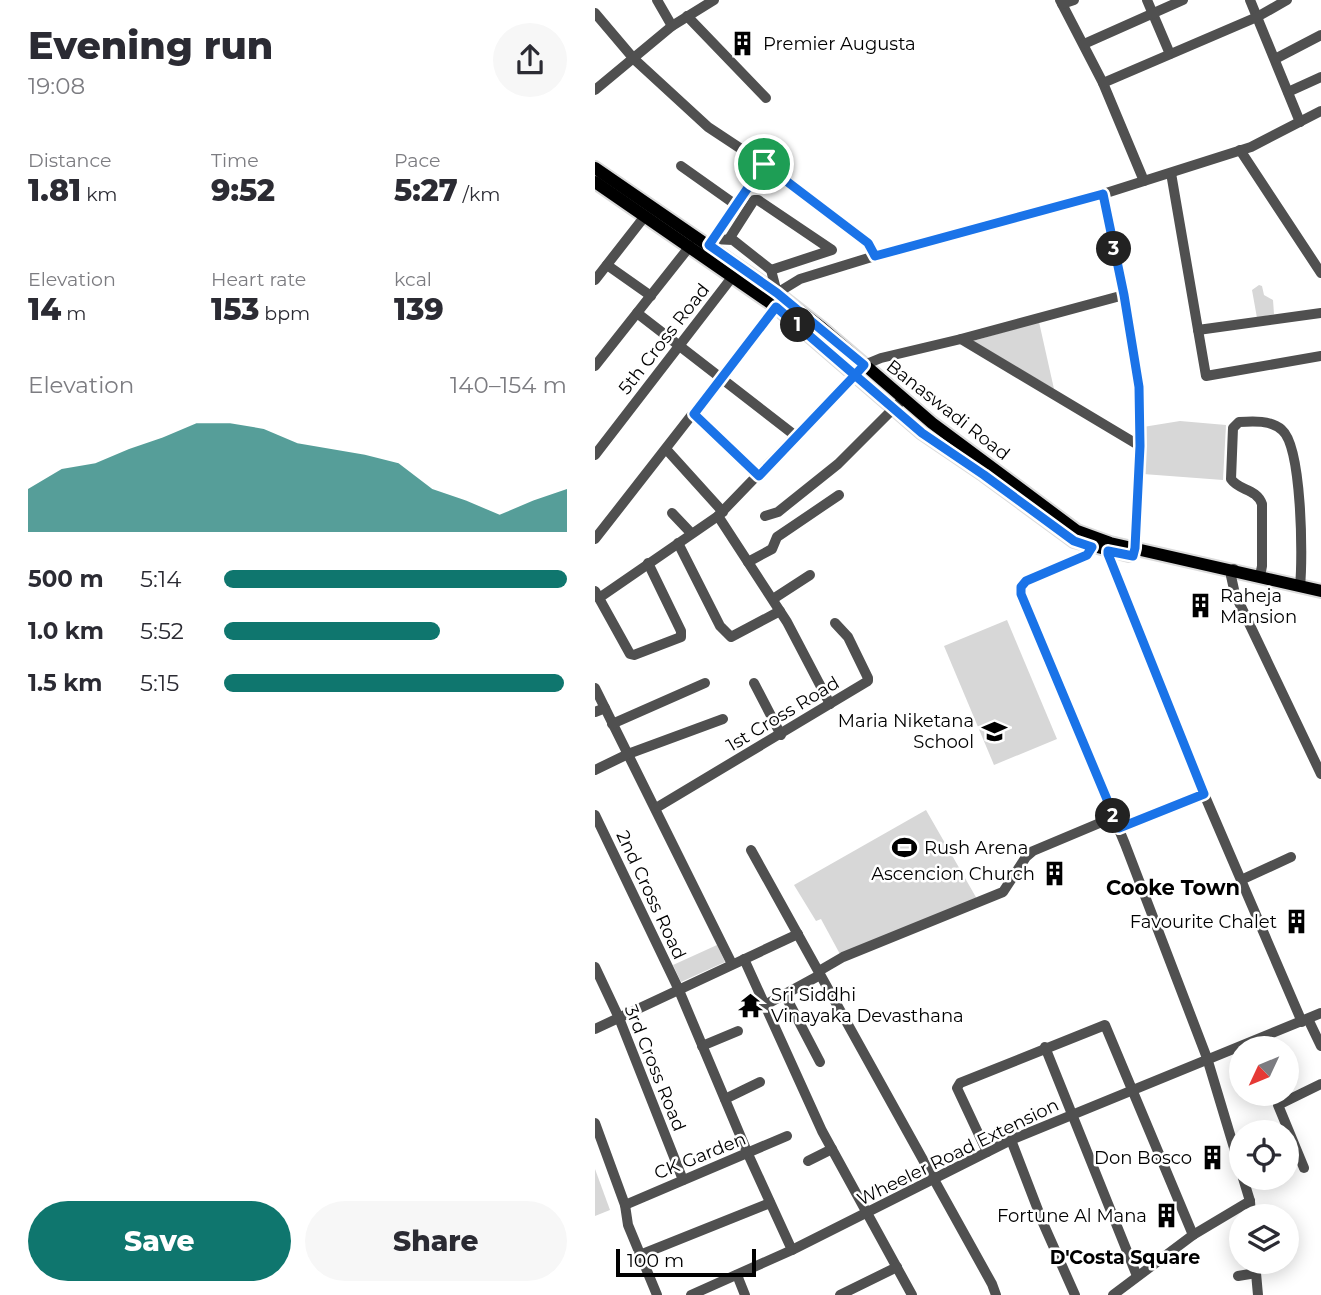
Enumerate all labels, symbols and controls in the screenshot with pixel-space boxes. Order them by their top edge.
text: Evening run [28,22,273,69]
button: share [493,23,567,97]
building icon: Premier Augusta [729,30,757,58]
place label: Premier Augusta [763,33,916,55]
text: 19:08 [28,72,85,100]
pin [734,134,794,194]
icon: arrive [745,145,783,183]
text: Distance [28,149,111,172]
text: Time [211,149,259,172]
text: Pace [394,149,441,172]
text: 1.81 [28,172,81,209]
text: 9:52 [211,172,275,209]
text: 5:27 [394,172,458,209]
text: km [81,183,118,206]
text: /km [458,183,500,206]
pin: 3 [1097,232,1131,266]
text: 3 [1108,237,1119,260]
text: Elevation [28,268,116,291]
text: Heart rate [211,268,306,291]
text: kcal [394,268,432,291]
street label: 5th Cross Road [614,279,714,399]
text: 14 [28,291,61,328]
text: 153 [211,291,259,328]
text: 139 [394,291,444,328]
text: m [61,302,86,325]
text: bpm [259,302,310,325]
pin: 1 [781,308,815,342]
text: 1 [794,313,801,336]
street label: Banaswadi Road [882,355,1014,465]
text: Elevation [28,371,134,399]
text: 140–154 m [450,371,567,399]
text: 500 m [28,565,104,593]
text: 5:14 [140,565,181,593]
place label: Raheja Mansion [1220,585,1297,628]
building icon: Raheja Mansion [1186,592,1214,620]
text: 1.0 km [28,617,104,645]
text: 5:52 [140,617,184,645]
text: 1.5 km [28,669,102,697]
text: 5:15 [140,669,179,697]
street label: 1st Cross Road [723,672,843,756]
place label: Maria Niketana School [838,710,974,753]
school or university icon: Maria Niketana School [980,717,1008,745]
pin: 2 [1095,798,1131,834]
text: 2 [1107,804,1118,827]
street label: 2nd Cross Road [612,827,690,963]
sports icon: Rush Arena [890,834,918,862]
place label: Rush Arena [924,837,1028,859]
building icon: Ascencion Church [1041,860,1069,888]
place label: Ascencion Church [871,863,1035,885]
district label: Cooke Town [1106,875,1240,900]
building icon: Favourite Chalet [1283,908,1311,936]
place label: Favourite Chalet [1130,911,1277,933]
place label: Sri Siddhi Vinayaka Devasthana [771,984,964,1027]
temple icon: Sri Siddhi Vinayaka Devasthana [737,991,765,1019]
street label: 3rd Cross Road [620,1002,690,1134]
north arrow [1229,1036,1299,1106]
map controls [1229,1036,1299,1274]
street label: Wheeler Road Extension [854,1094,1062,1210]
button: locate [1229,1120,1299,1190]
street label: CK Garden [651,1128,749,1184]
building icon: Don Bosco [1198,1144,1226,1172]
place label: Don Bosco [1094,1147,1192,1169]
button: Save [28,1201,291,1281]
button: Share [305,1201,567,1281]
building icon: Fortune Al Mana [1153,1202,1181,1230]
button: layers [1229,1204,1299,1274]
place label: Fortune Al Mana [997,1205,1147,1227]
scale bar [616,1246,756,1278]
district label: D'Costa Square [1050,1246,1200,1269]
text: 100 m [627,1249,684,1272]

